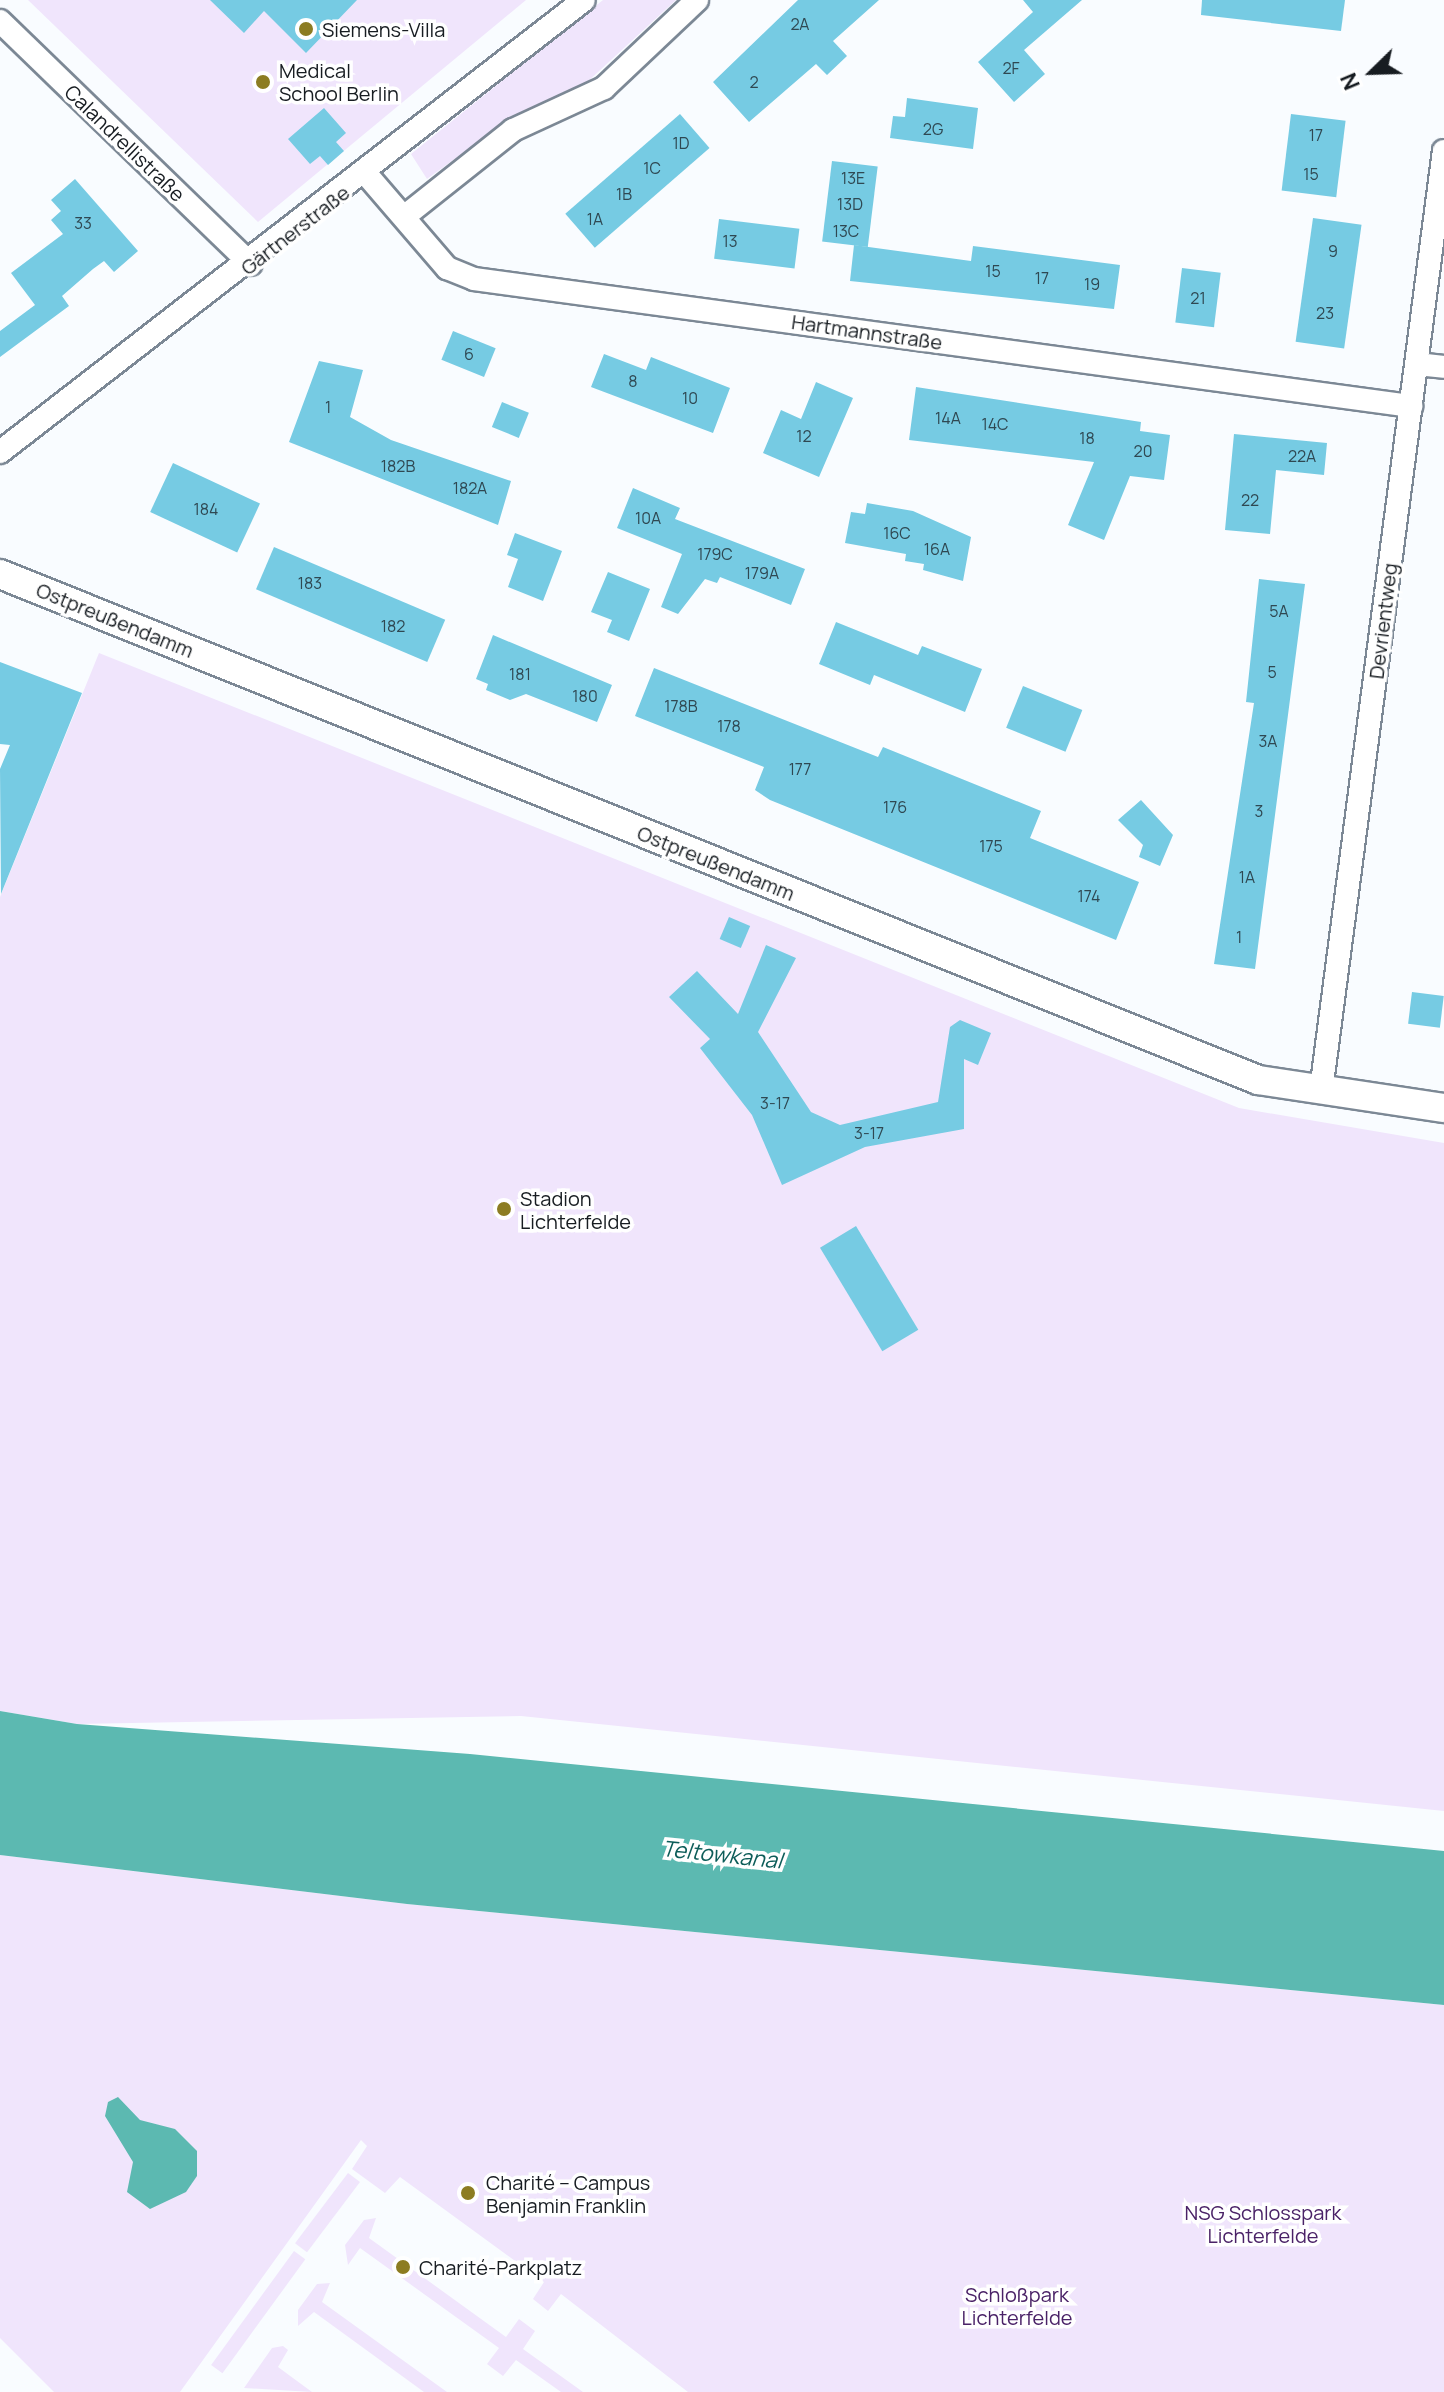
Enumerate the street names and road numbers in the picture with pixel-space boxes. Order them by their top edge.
street label: Calandrellistraße [60,80,190,206]
street label: Gärtnerstraße [236,180,354,280]
street label: Hartmannstraße [790,310,944,354]
street label: Devrientweg [1364,562,1402,680]
street label: Ostpreußendamm [33,578,197,662]
street label: Ostpreußendamm [634,821,798,905]

